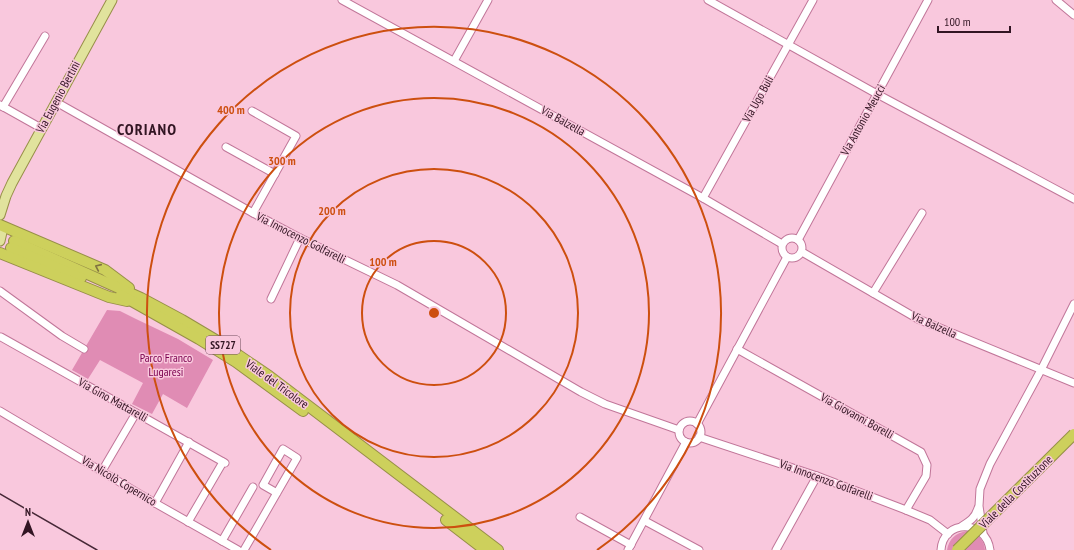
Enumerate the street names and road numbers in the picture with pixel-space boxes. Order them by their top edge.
street label: Via Eugenio Bertini [32,58,83,136]
street label: Via Ugo Buli [738,73,776,126]
street label: Via Antonio Meucci [836,82,888,159]
street label: Via Balzella [538,102,588,139]
street label: Via Innocenzo Golfarelli [253,208,348,267]
street label: Via Balzella [908,307,959,341]
road number: SS727 [206,336,240,354]
street label: Viale del Tricolore [242,355,312,411]
street label: Via Gino Mattarelli [75,374,151,425]
street label: Via Giovanni Borelli [817,389,897,442]
street label: Via Nicolò Copernico [78,452,160,509]
street label: Viale della Costituzione [975,452,1055,532]
street label: Via Innocenzo Golfarelli [776,455,875,503]

